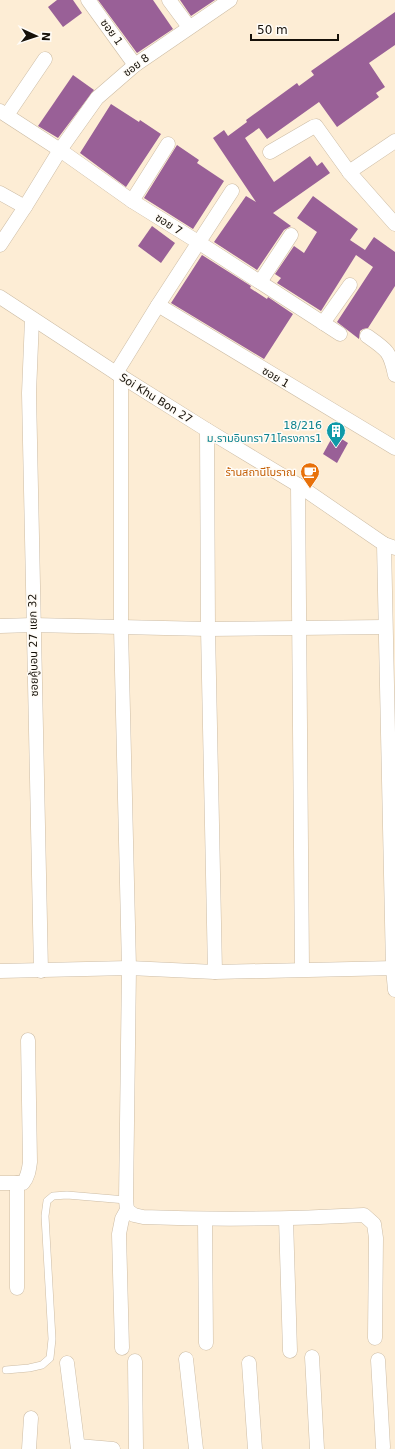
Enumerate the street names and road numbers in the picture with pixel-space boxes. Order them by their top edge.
street label: ซอย 1 [98,17,126,48]
street label: ซอย 8 [121,51,152,79]
street label: ซอย 7 [153,211,185,238]
street label: ซอย 1 [260,364,292,391]
street label: Soi Khu Bon 27 [117,371,195,426]
street label: ซอยคู้บอน 27 แยก 32 [26,593,41,697]

